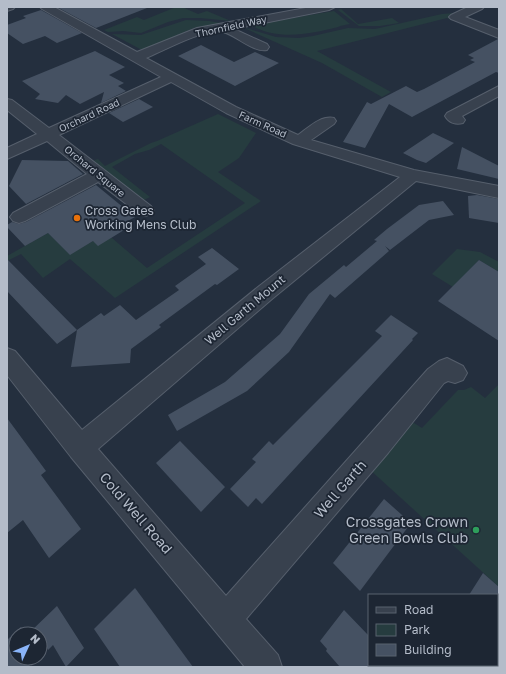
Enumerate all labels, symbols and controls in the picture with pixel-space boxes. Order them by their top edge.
street label: Thornfield Way [194,13,268,39]
street label: Orchard Road [57,96,121,134]
street label: Farm Road [237,108,289,140]
street label: Orchard Square [62,143,128,199]
place label: Cross Gates Working Mens Club [85,203,196,232]
marker: Cross Gates Working Mens Club [72,213,82,223]
street label: Well Garth Mount [201,271,288,348]
street label: Well Garth [310,456,369,521]
street label: Cold Well Road [96,469,176,557]
place label: Crossgates Crown Green Bowls Club [346,513,468,546]
marker: Crossgates Crown Green Bowls Club [471,525,481,535]
legend [368,594,498,666]
text: Road [404,602,433,617]
text: Park [404,622,430,637]
north arrow [8,626,48,666]
text: N [28,631,43,646]
text: Building [404,642,452,657]

